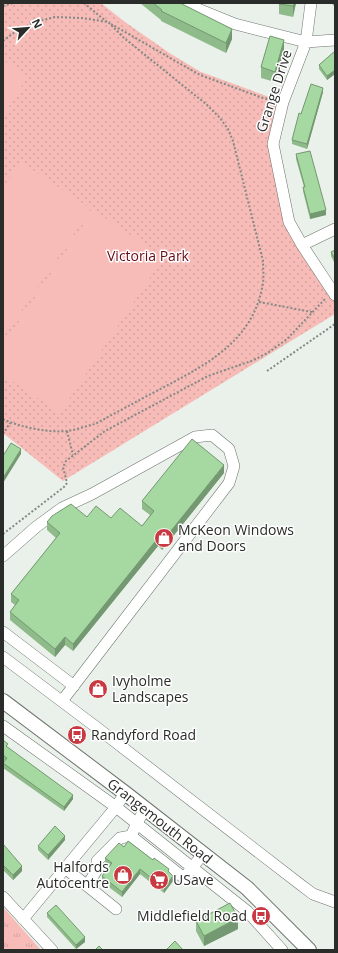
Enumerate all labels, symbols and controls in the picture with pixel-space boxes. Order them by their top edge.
north arrow [8,8,48,48]
text: N [29,16,46,31]
street label: Grange Drive [251,47,296,135]
park label: Victoria Park [107,246,190,265]
place label: McKeon Windows and Doors [178,520,294,555]
shop icon: McKeon Windows and Doors [153,527,175,549]
place label: Ivyholme Landscapes [112,671,189,706]
shop icon: Ivyholme Landscapes [87,678,109,700]
bus stop icon: Randyford Road [66,724,88,746]
place label: Randyford Road [91,725,196,744]
street label: Grangemouth Road [104,774,217,868]
place label: Halfords Autocentre [36,857,109,892]
shop icon: Halfords Autocentre [112,864,134,886]
supermarket icon: USave [148,869,170,891]
place label: USave [173,870,214,889]
bus stop icon: Middlefield Road [250,905,272,927]
place label: Middlefield Road [137,906,247,925]

